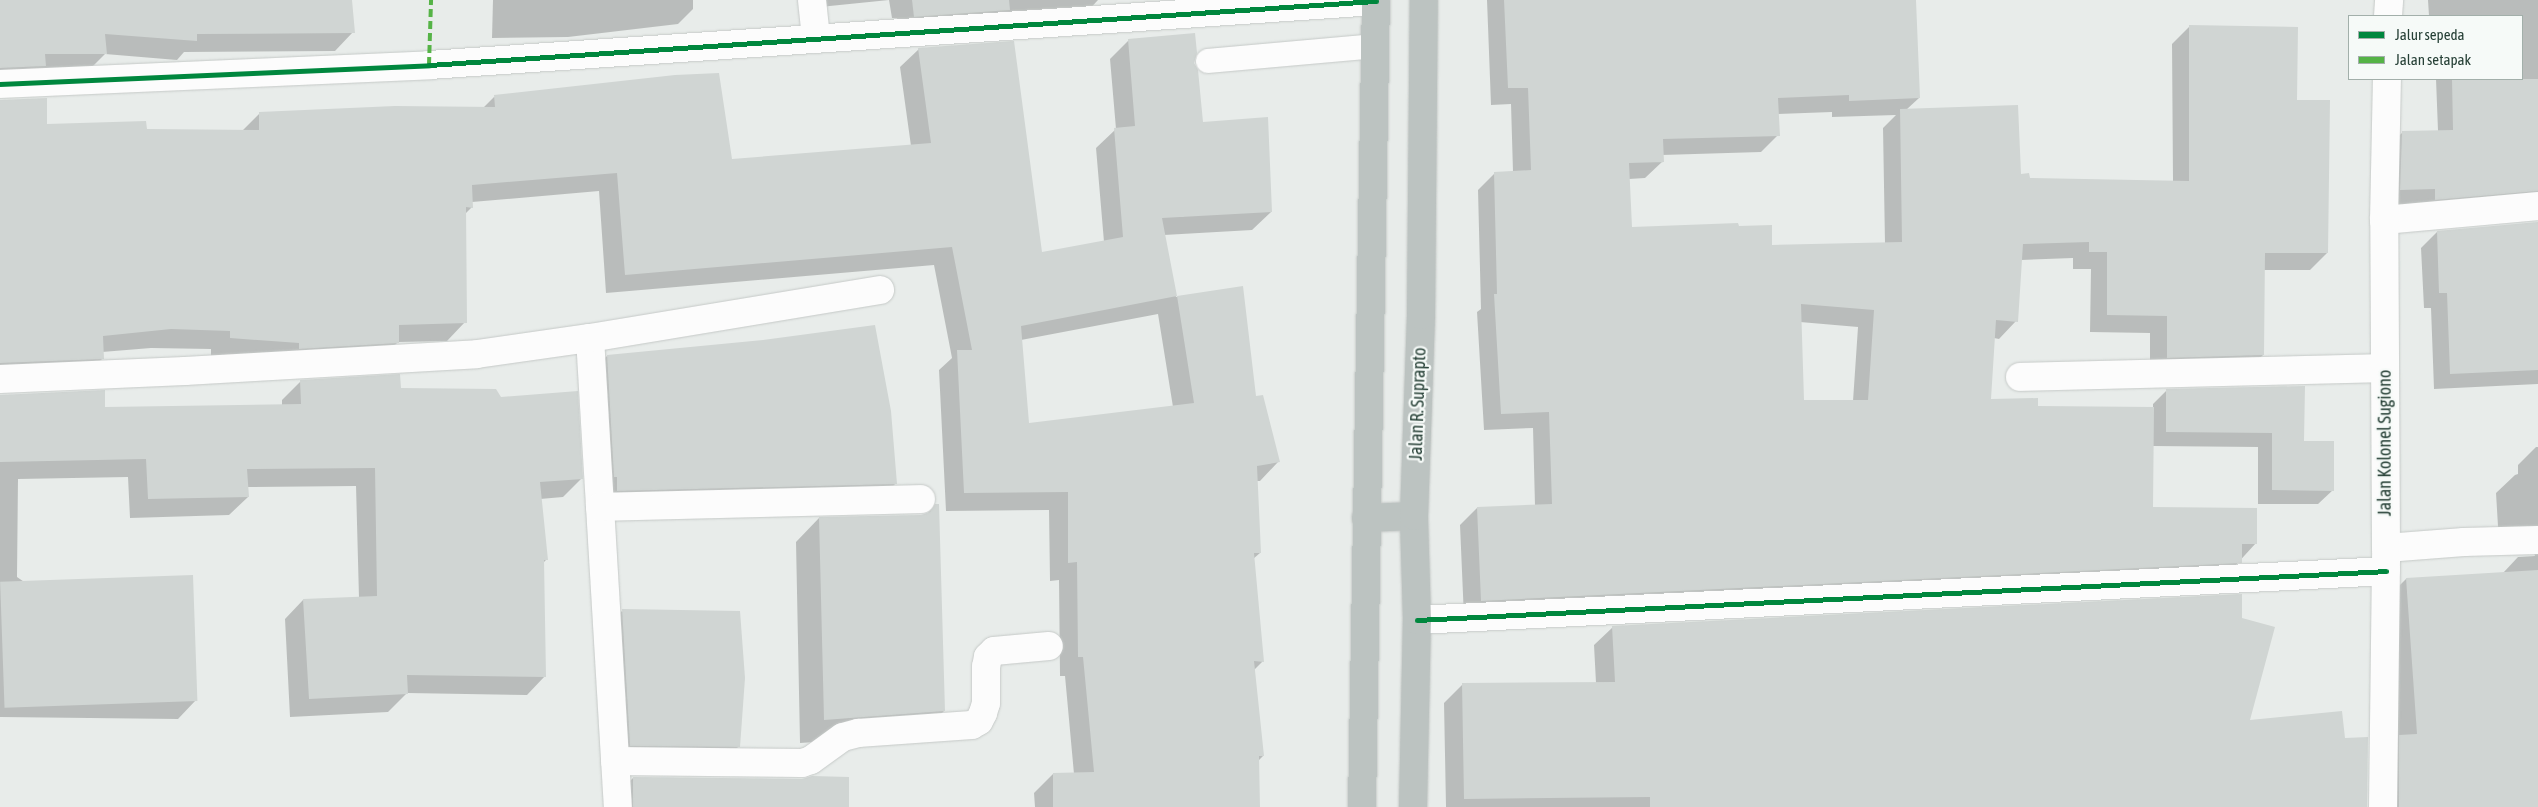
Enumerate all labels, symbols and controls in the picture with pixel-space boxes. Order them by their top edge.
legend [2348,15,2523,80]
text: Jalur sepeda [2395,26,2465,43]
text: Jalan setapak [2395,51,2471,68]
street label: Jalan R. Suprapto [1405,347,1431,461]
street label: Jalan Kolonel Sugiono [2374,370,2396,516]

